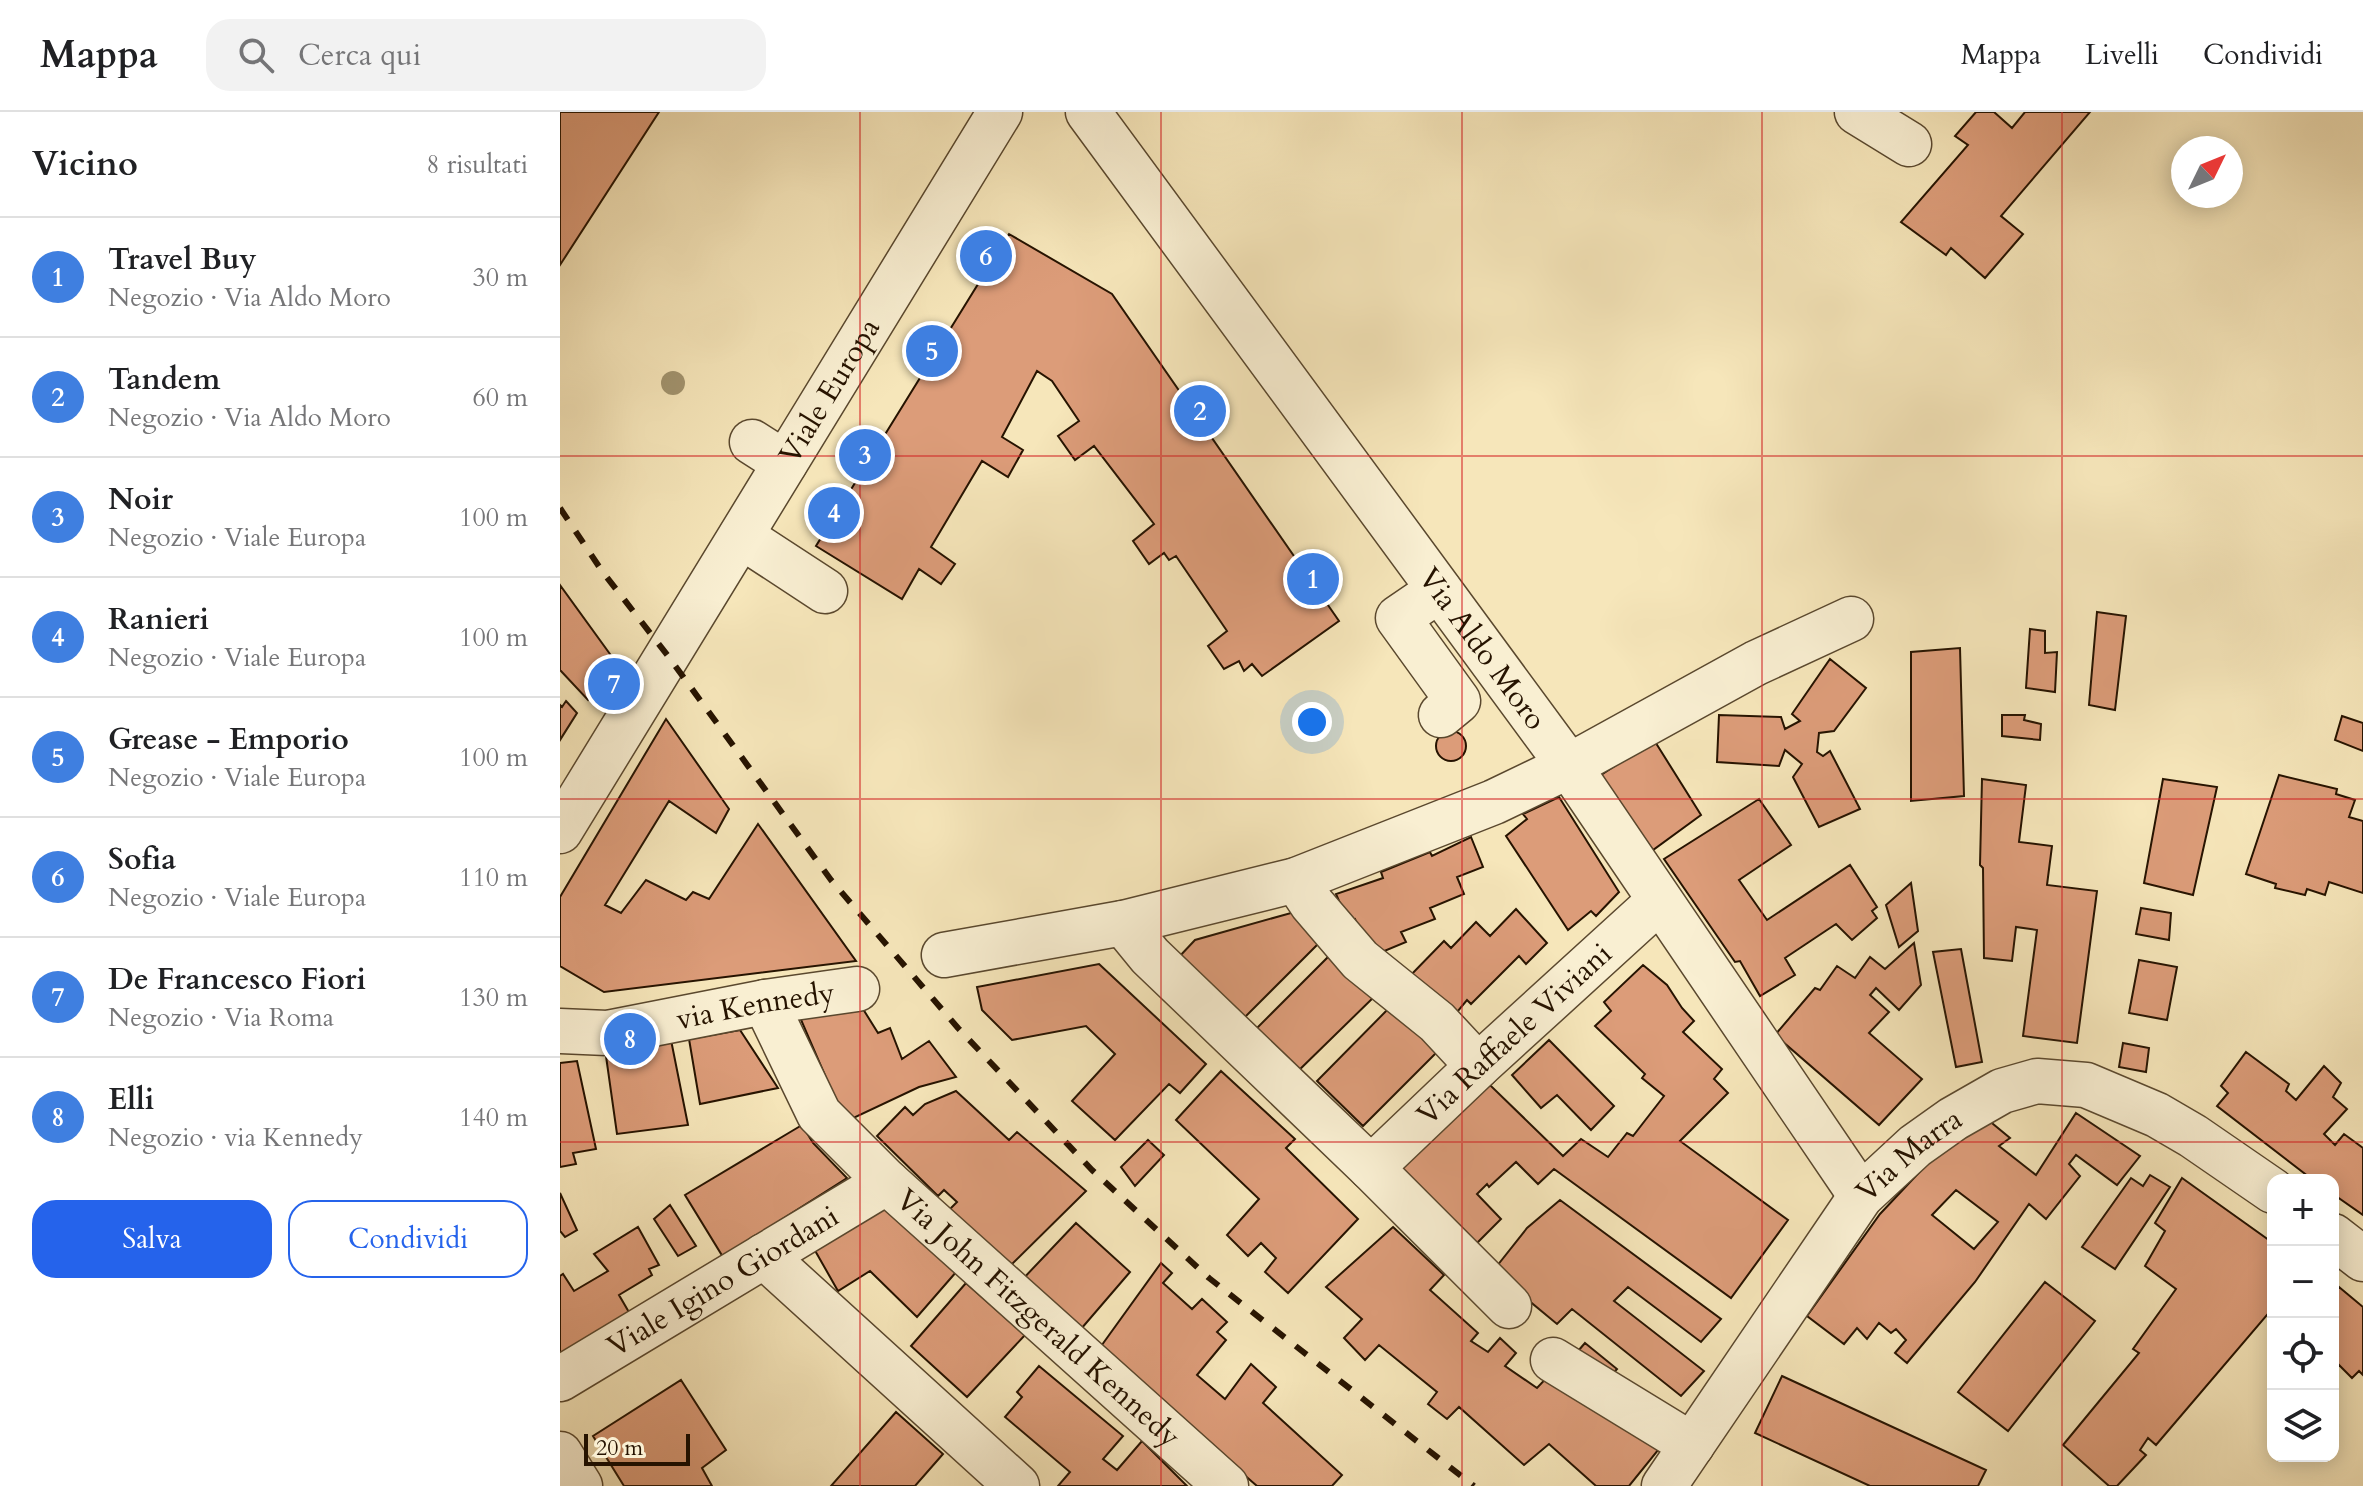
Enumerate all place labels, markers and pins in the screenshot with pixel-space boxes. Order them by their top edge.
pin: 6 [960,226,1012,286]
pin: 5 [906,321,958,381]
pin: 2 [1174,381,1226,441]
pin: 3 [839,425,891,485]
pin: 4 [808,483,860,543]
pin: 1 [1287,549,1339,609]
pin: 7 [588,654,640,714]
pin: 8 [604,1009,656,1069]

